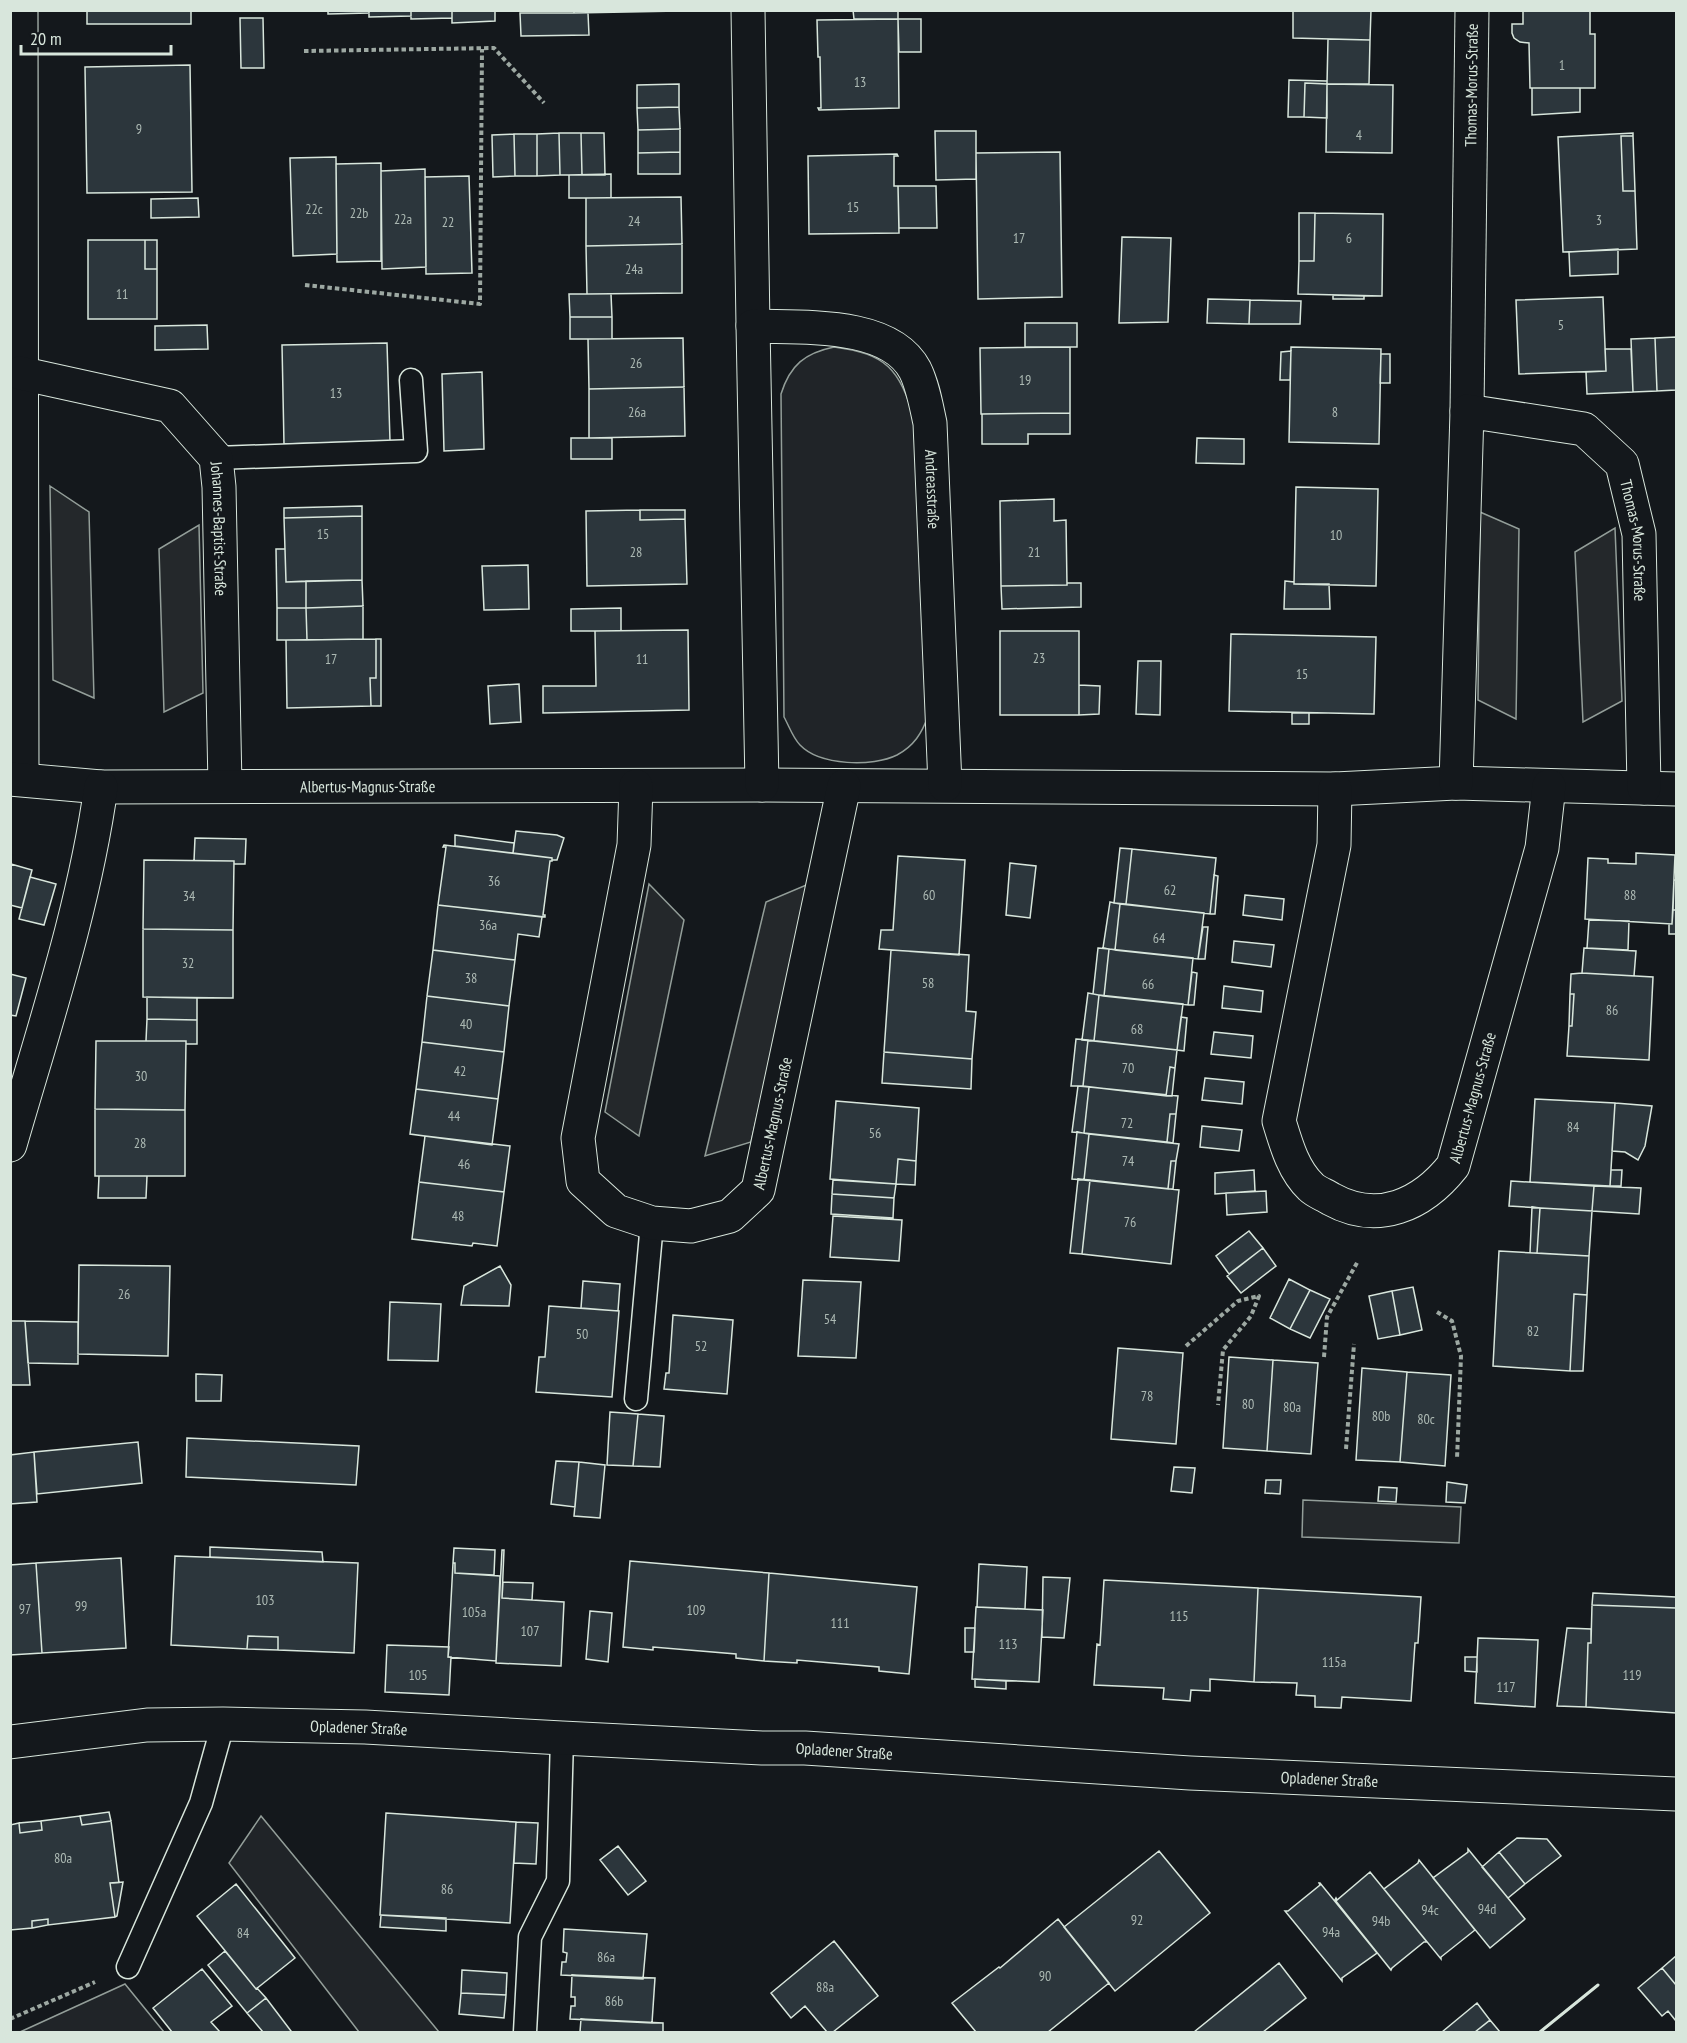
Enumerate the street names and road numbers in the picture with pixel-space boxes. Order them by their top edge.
street label: Thomas-Morus-Straße [1460,23,1482,147]
street label: Andreasstraße [921,449,944,529]
street label: Johannes-Baptist-Straße [206,460,231,596]
street label: Thomas-Morus-Straße [1616,477,1650,601]
street label: Albertus-Magnus-Straße [300,776,435,796]
street label: Albertus-Magnus-Straße [1444,1030,1500,1165]
street label: Albertus-Magnus-Straße [748,1055,796,1191]
street label: Opladener Straße [310,1716,408,1739]
street label: Opladener Straße [796,1738,894,1764]
street label: Opladener Straße [1280,1767,1378,1791]

